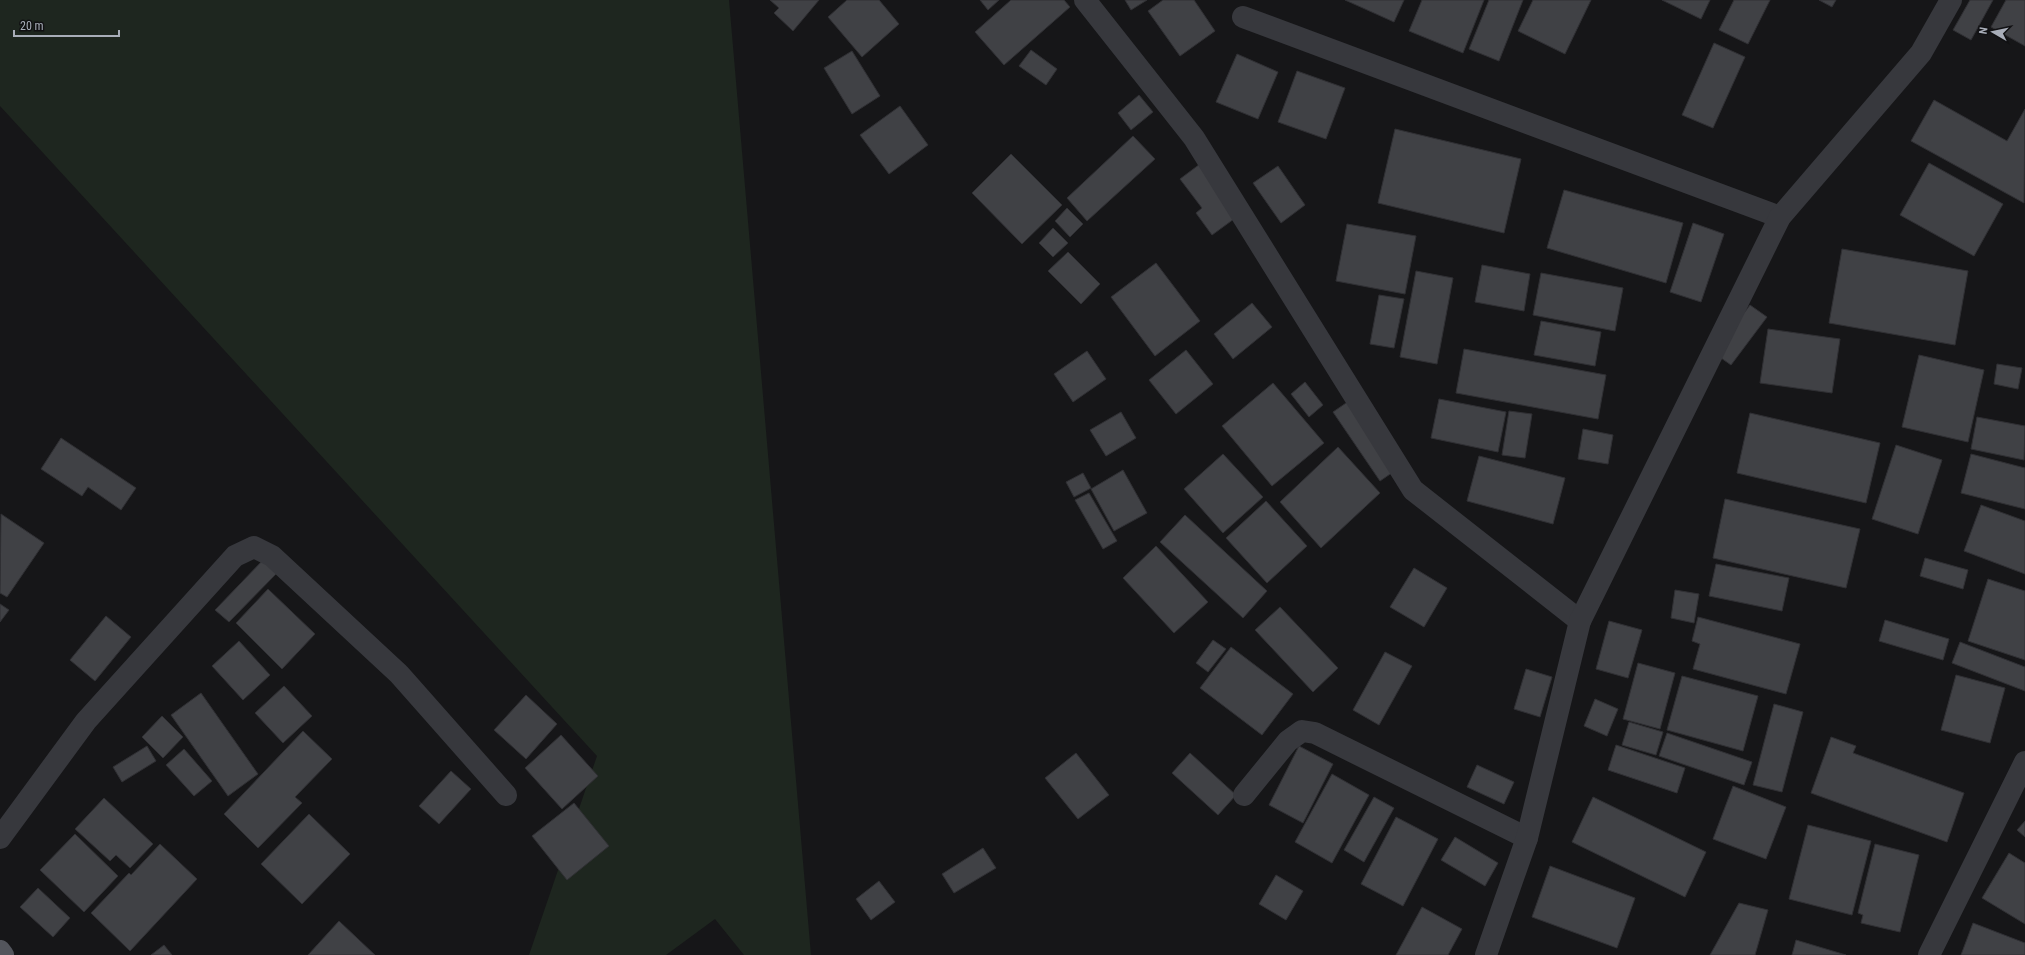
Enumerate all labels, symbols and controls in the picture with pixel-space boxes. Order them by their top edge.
scale bar [14,12,119,38]
north arrow [1973,12,2013,52]
text: 20 m [20,19,44,33]
text: N [1977,26,1991,35]

